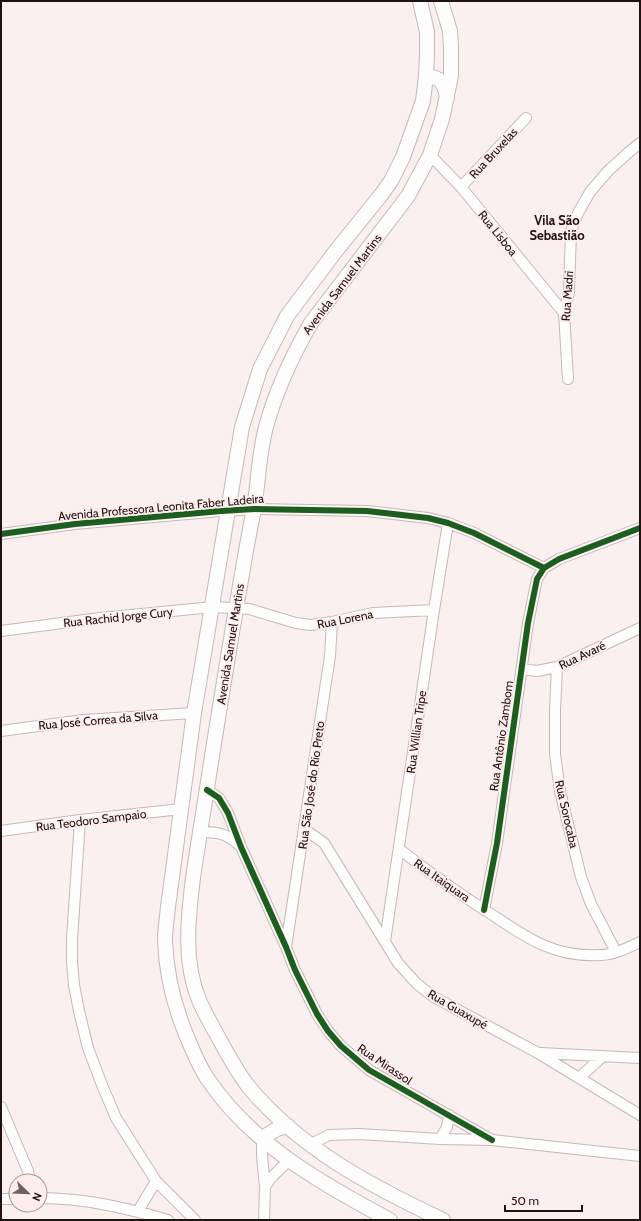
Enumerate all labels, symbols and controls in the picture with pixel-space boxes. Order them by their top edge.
street label: Rua Bruxelas [466,124,520,182]
street label: Rua Lisboa [475,207,521,259]
district label: Vila São Sebastião [529,212,585,243]
street label: Avenida Samuel Martins [299,231,385,337]
street label: Rua Madri [558,270,576,322]
street label: Avenida Professora Leonita Faber Ladeira [57,491,265,523]
street label: Avenida Samuel Martins [213,583,247,705]
street label: Rua Rachid Jorge Cury [63,604,173,630]
street label: Rua Lorena [316,606,374,632]
street label: Rua Avaré [556,638,608,672]
street label: Rua Antônio Zambom [486,680,516,792]
street label: Rua Willian Tripe [403,690,429,774]
street label: Rua José Correa da Silva [38,707,159,733]
street label: Rua São José do Rio Preto [295,720,327,850]
street label: Rua Sorocaba [552,779,582,850]
street label: Rua Teodoro Sampaio [35,806,147,834]
street label: Rua Itaiquara [411,855,473,905]
street label: Rua Guaxupé [425,986,491,1032]
street label: Rua Mirassol [355,1040,415,1088]
north arrow [8,1173,48,1213]
scale bar [505,1187,582,1213]
text: N [29,1191,45,1203]
text: 50 m [511,1193,539,1208]

